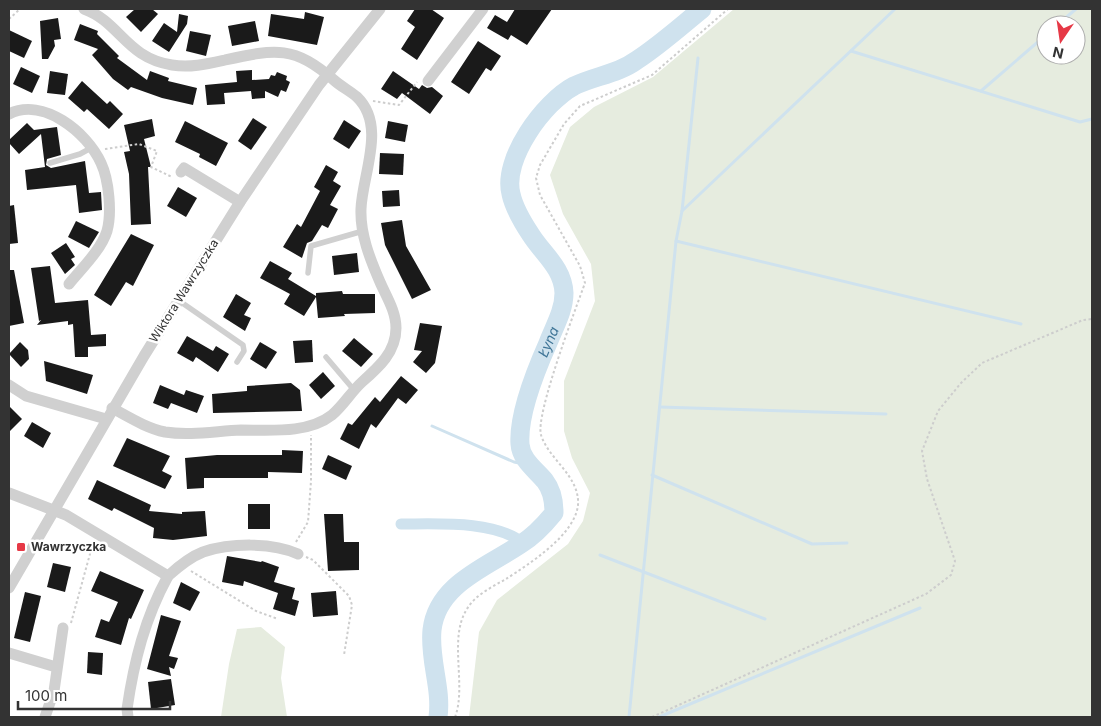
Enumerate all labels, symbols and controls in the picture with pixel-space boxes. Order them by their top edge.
north arrow [1036,15,1086,65]
text: N [1051,44,1065,63]
street label: Wiktora Wawrzyczka [146,236,221,345]
water label: Łyna [534,323,562,359]
place label: Wawrzyczka [31,539,106,554]
marker: Wawrzyczka [15,541,27,553]
scale bar [18,678,170,710]
text: 100 m [25,686,67,705]

